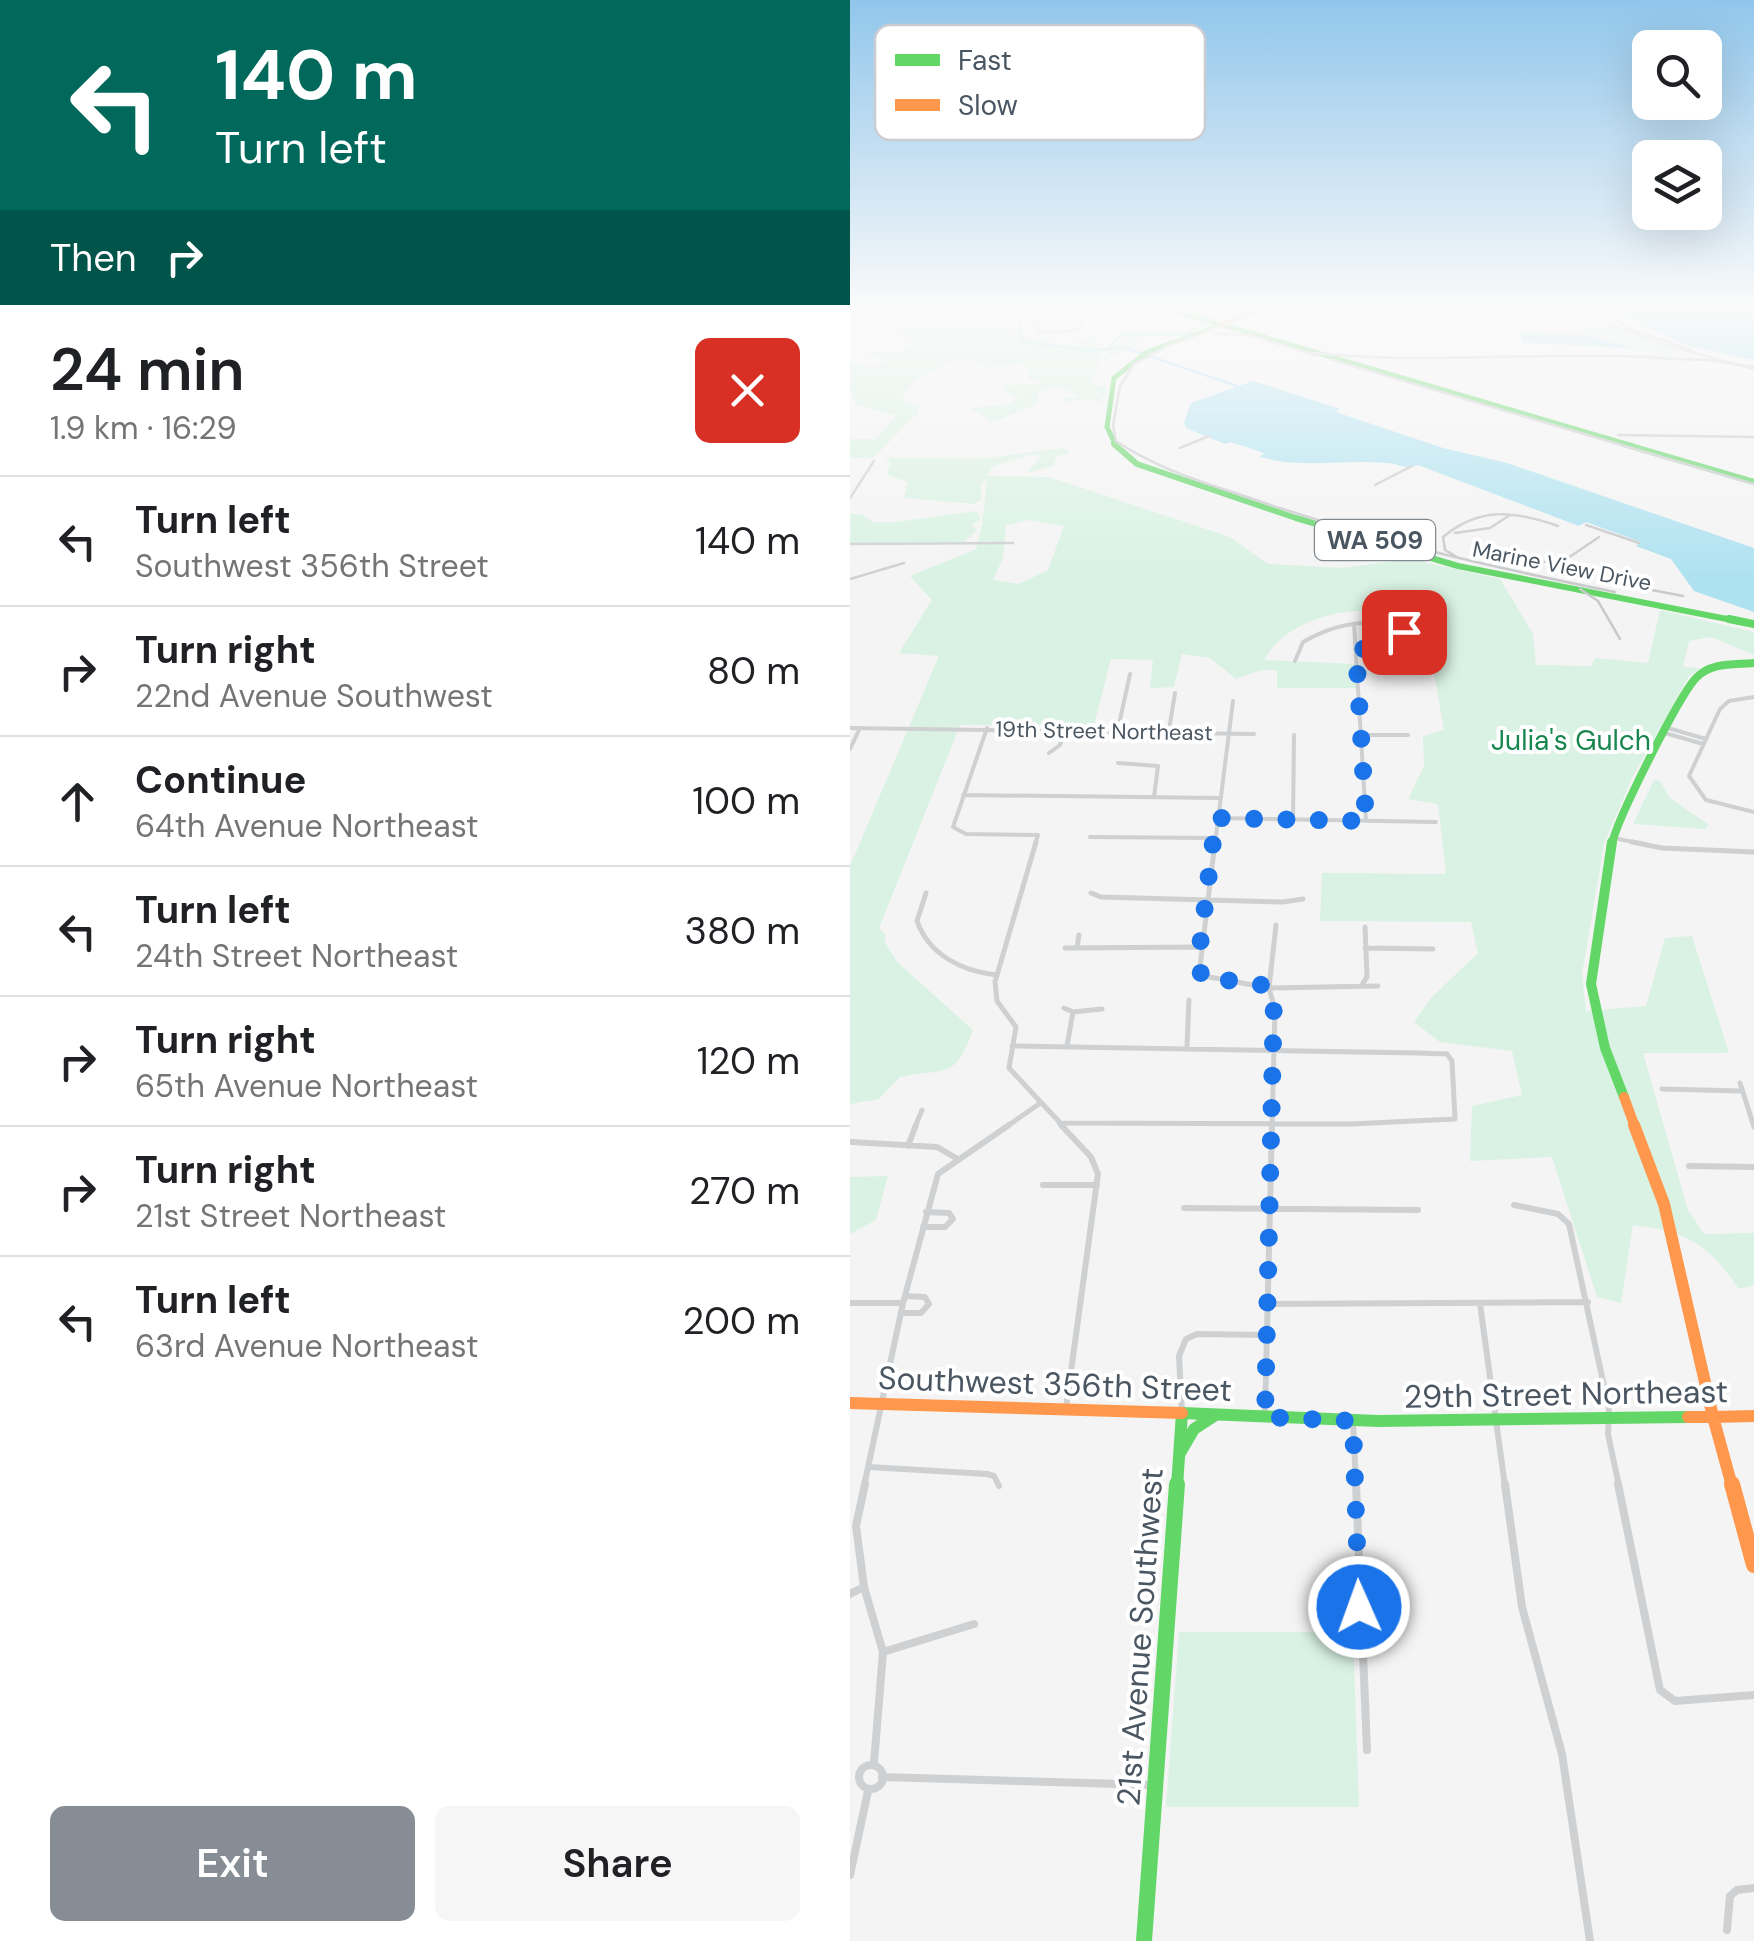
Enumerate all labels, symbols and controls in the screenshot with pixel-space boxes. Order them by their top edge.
legend [875,25,1205,140]
text: 140 m [215,30,418,121]
map controls [1632,30,1722,230]
button: search [1632,30,1722,120]
icon: left [50,40,180,170]
text: Fast [958,42,1012,79]
text: Slow [958,87,1018,124]
text: Turn left [215,118,387,177]
button: layers [1632,140,1722,230]
icon: right [157,230,212,285]
text: Then [50,233,137,283]
text: 24 min [50,330,245,409]
button: close [695,338,800,443]
text: 1.9 km · 16:29 [50,407,237,449]
text: Turn left [135,495,291,545]
icon: left [50,514,105,569]
text: 140 m [695,516,800,566]
road number: WA 509 [1315,520,1435,560]
street label: Marine View Drive [1470,534,1654,598]
text: Southwest 356th Street [135,545,489,587]
pin [1362,590,1447,675]
icon: arrive [1377,605,1432,660]
text: Turn right [135,625,316,675]
icon: right [50,644,105,699]
text: 80 m [707,646,800,696]
text: 22nd Avenue Southwest [135,675,493,717]
street label: 19th Street Northeast [995,715,1213,747]
park label: Julia's Gulch [1491,722,1651,759]
text: Continue [135,755,306,805]
icon: ahead [50,774,105,829]
text: 100 m [692,776,800,826]
text: 64th Avenue Northeast [135,805,479,847]
text: Turn left [135,885,291,935]
icon: left [50,904,105,959]
text: 380 m [684,906,800,956]
text: 24th Street Northeast [135,935,458,977]
text: Turn right [135,1015,316,1065]
icon: right [50,1034,105,1089]
text: 120 m [697,1036,800,1086]
text: 65th Avenue Northeast [135,1065,478,1107]
text: Turn right [135,1145,316,1195]
icon: right [50,1164,105,1219]
text: 270 m [689,1166,800,1216]
text: 21st Street Northeast [135,1195,446,1237]
text: Turn left [135,1275,291,1325]
icon: left [50,1294,105,1349]
text: 200 m [683,1296,800,1346]
text: 63rd Avenue Northeast [135,1325,478,1367]
street label: Southwest 356th Street [877,1357,1233,1411]
street label: 29th Street Northeast [1404,1370,1728,1418]
street label: 21st Avenue Southwest [1107,1467,1173,1807]
position arrow [1307,1555,1411,1659]
button: Exit [50,1806,415,1921]
button: Share [435,1806,800,1921]

